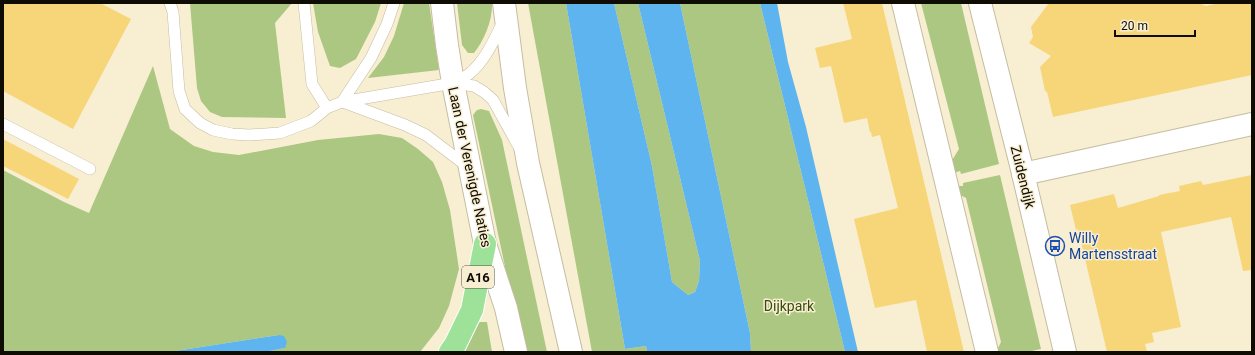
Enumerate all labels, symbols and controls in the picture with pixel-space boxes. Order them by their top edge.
scale bar [1115,12,1195,38]
text: 20 m [1121,19,1148,33]
street label: Laan der Verenigde Naties [445,85,495,249]
street label: Zuidendijk [1007,144,1039,211]
place label: Willy Martensstraat [1069,230,1157,262]
bus stop icon: Willy Martensstraat [1044,235,1066,257]
road number: A16 [462,266,494,288]
park label: Dijkpark [764,298,815,314]

